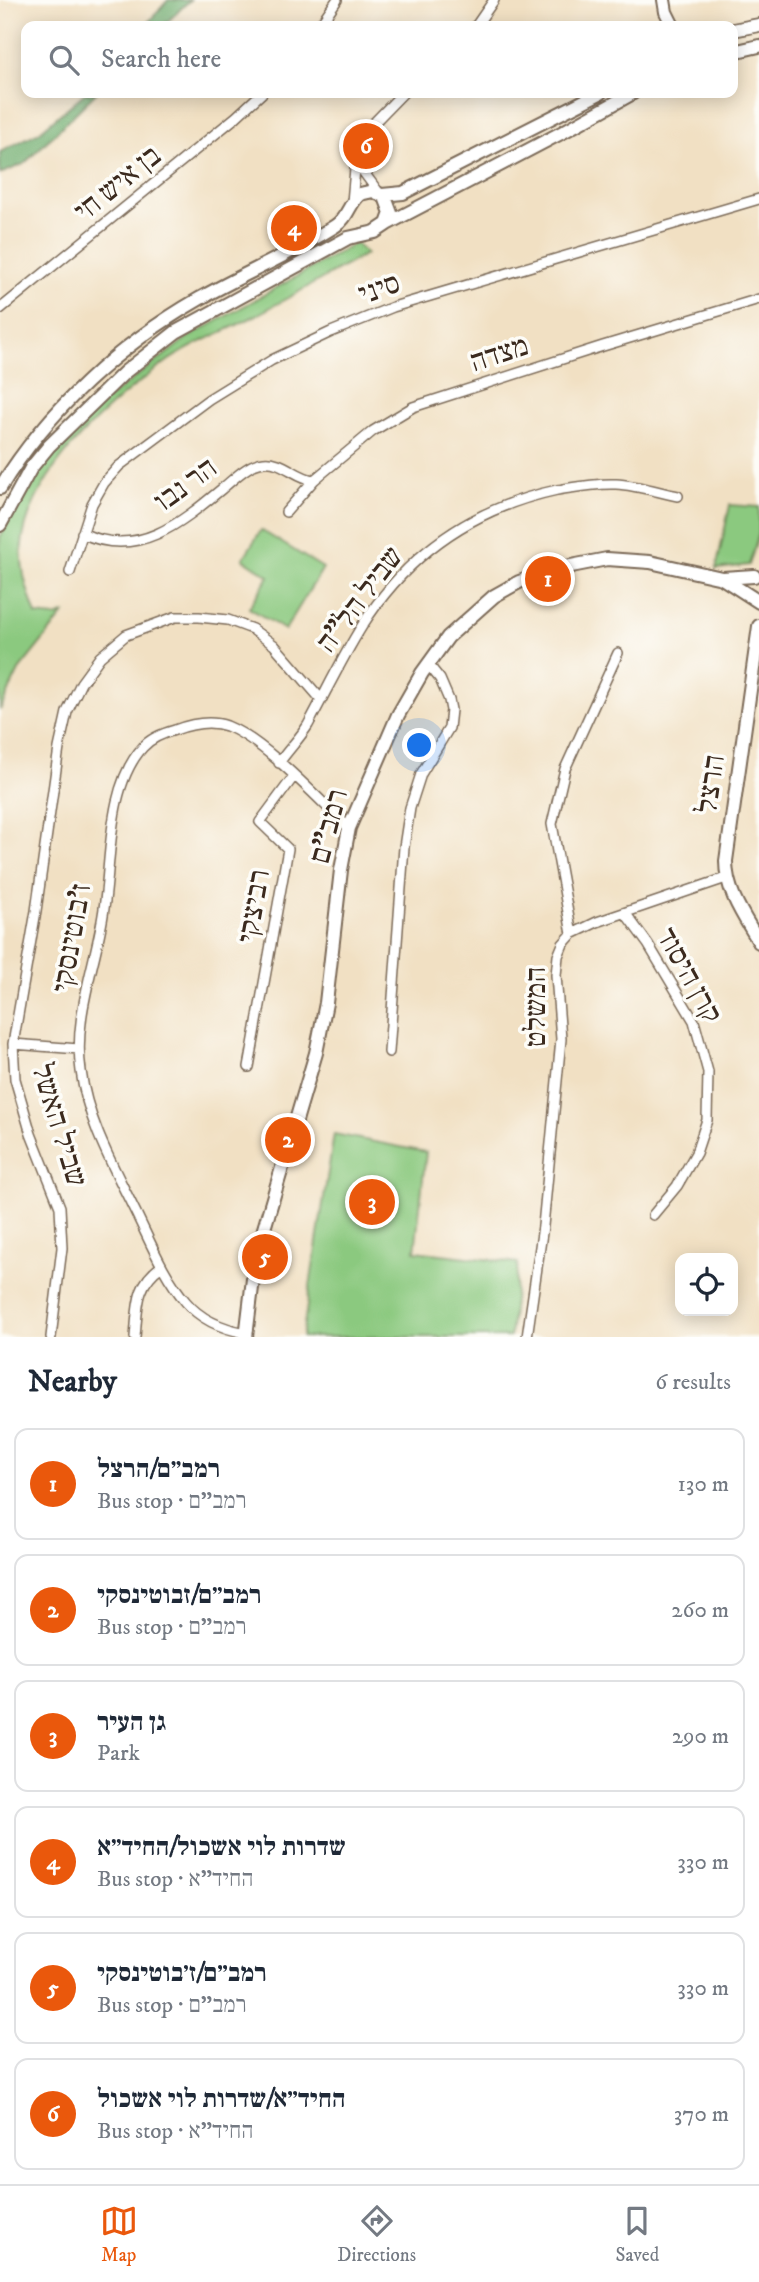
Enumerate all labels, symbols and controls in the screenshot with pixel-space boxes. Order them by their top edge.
search box [21,21,738,98]
icon: search [45,41,83,79]
text: Search here [101,43,221,76]
pin: 6 [343,120,389,172]
street label: בן איש חי [67,138,169,230]
pin: 4 [271,202,317,254]
street label: סיני [354,265,405,314]
street label: מצדה [465,328,534,381]
street label: הר נבו [147,450,225,521]
street label: שביל הל"ה [308,540,412,660]
pin: 1 [525,553,571,605]
your location [402,728,436,762]
street label: הרצל [689,752,734,816]
street label: רמב"ם [302,785,357,868]
street label: רביצקי [230,866,279,946]
street label: ז'בוטינסקי [45,881,100,996]
street label: קרן היסוד [647,921,730,1030]
street label: המשלט [518,967,555,1047]
street label: שביל האשל [22,1059,95,1191]
pin: 2 [265,1114,311,1166]
pin: 3 [349,1176,395,1228]
pin: 5 [242,1231,288,1283]
map controls [675,1253,738,1316]
button: locate [675,1253,738,1316]
text: Nearby [28,1364,117,1401]
text: 6 results [655,1368,731,1397]
text: רמב״ם/הרצל [97,1453,220,1486]
text: 1 [49,1470,57,1499]
text: 130 m [677,1470,729,1499]
text: Bus stop · רמב"ם [97,1487,247,1516]
text: רמב״ם/זבוטינסקי [97,1579,262,1612]
text: 2 [47,1596,59,1625]
text: 260 m [671,1596,729,1625]
text: Bus stop · רמב"ם [97,1613,247,1642]
text: גן העיר [97,1706,166,1739]
text: 3 [49,1722,57,1751]
text: 290 m [672,1722,729,1751]
text: Park [97,1739,140,1768]
text: שדרות לוי אשכול/החיד״א [97,1831,346,1864]
text: 4 [46,1848,60,1877]
text: 330 m [677,1848,729,1877]
text: Bus stop · החיד"א [97,1865,253,1894]
text: רמב״ם/ז׳בוטינסקי [97,1957,267,1990]
text: 5 [47,1974,59,2003]
text: 330 m [677,1974,729,2003]
text: Bus stop · רמב"ם [97,1991,247,2020]
text: החיד״א/שדרות לוי אשכול [97,2083,346,2116]
text: 6 [47,2100,59,2129]
text: 370 m [674,2100,729,2129]
text: Bus stop · החיד"א [97,2117,253,2146]
tab: Map [100,2202,138,2267]
tab: Directions [337,2202,416,2267]
tab: Saved [616,2202,659,2267]

